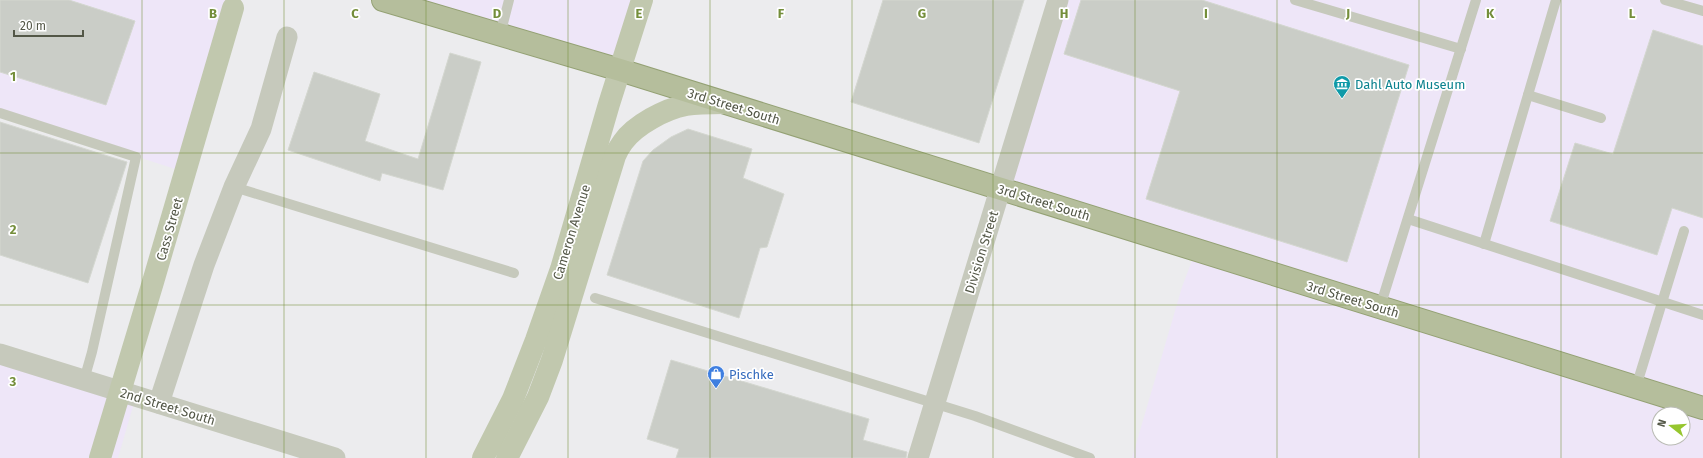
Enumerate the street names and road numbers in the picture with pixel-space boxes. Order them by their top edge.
street label: 3rd Street South [686,85,782,128]
street label: 3rd Street South [996,181,1092,224]
street label: Cameron Avenue [550,183,593,282]
street label: Cass Street [153,196,186,262]
street label: Division Street [962,209,1001,295]
street label: 3rd Street South [1305,278,1401,321]
street label: 2nd Street South [119,385,217,428]

